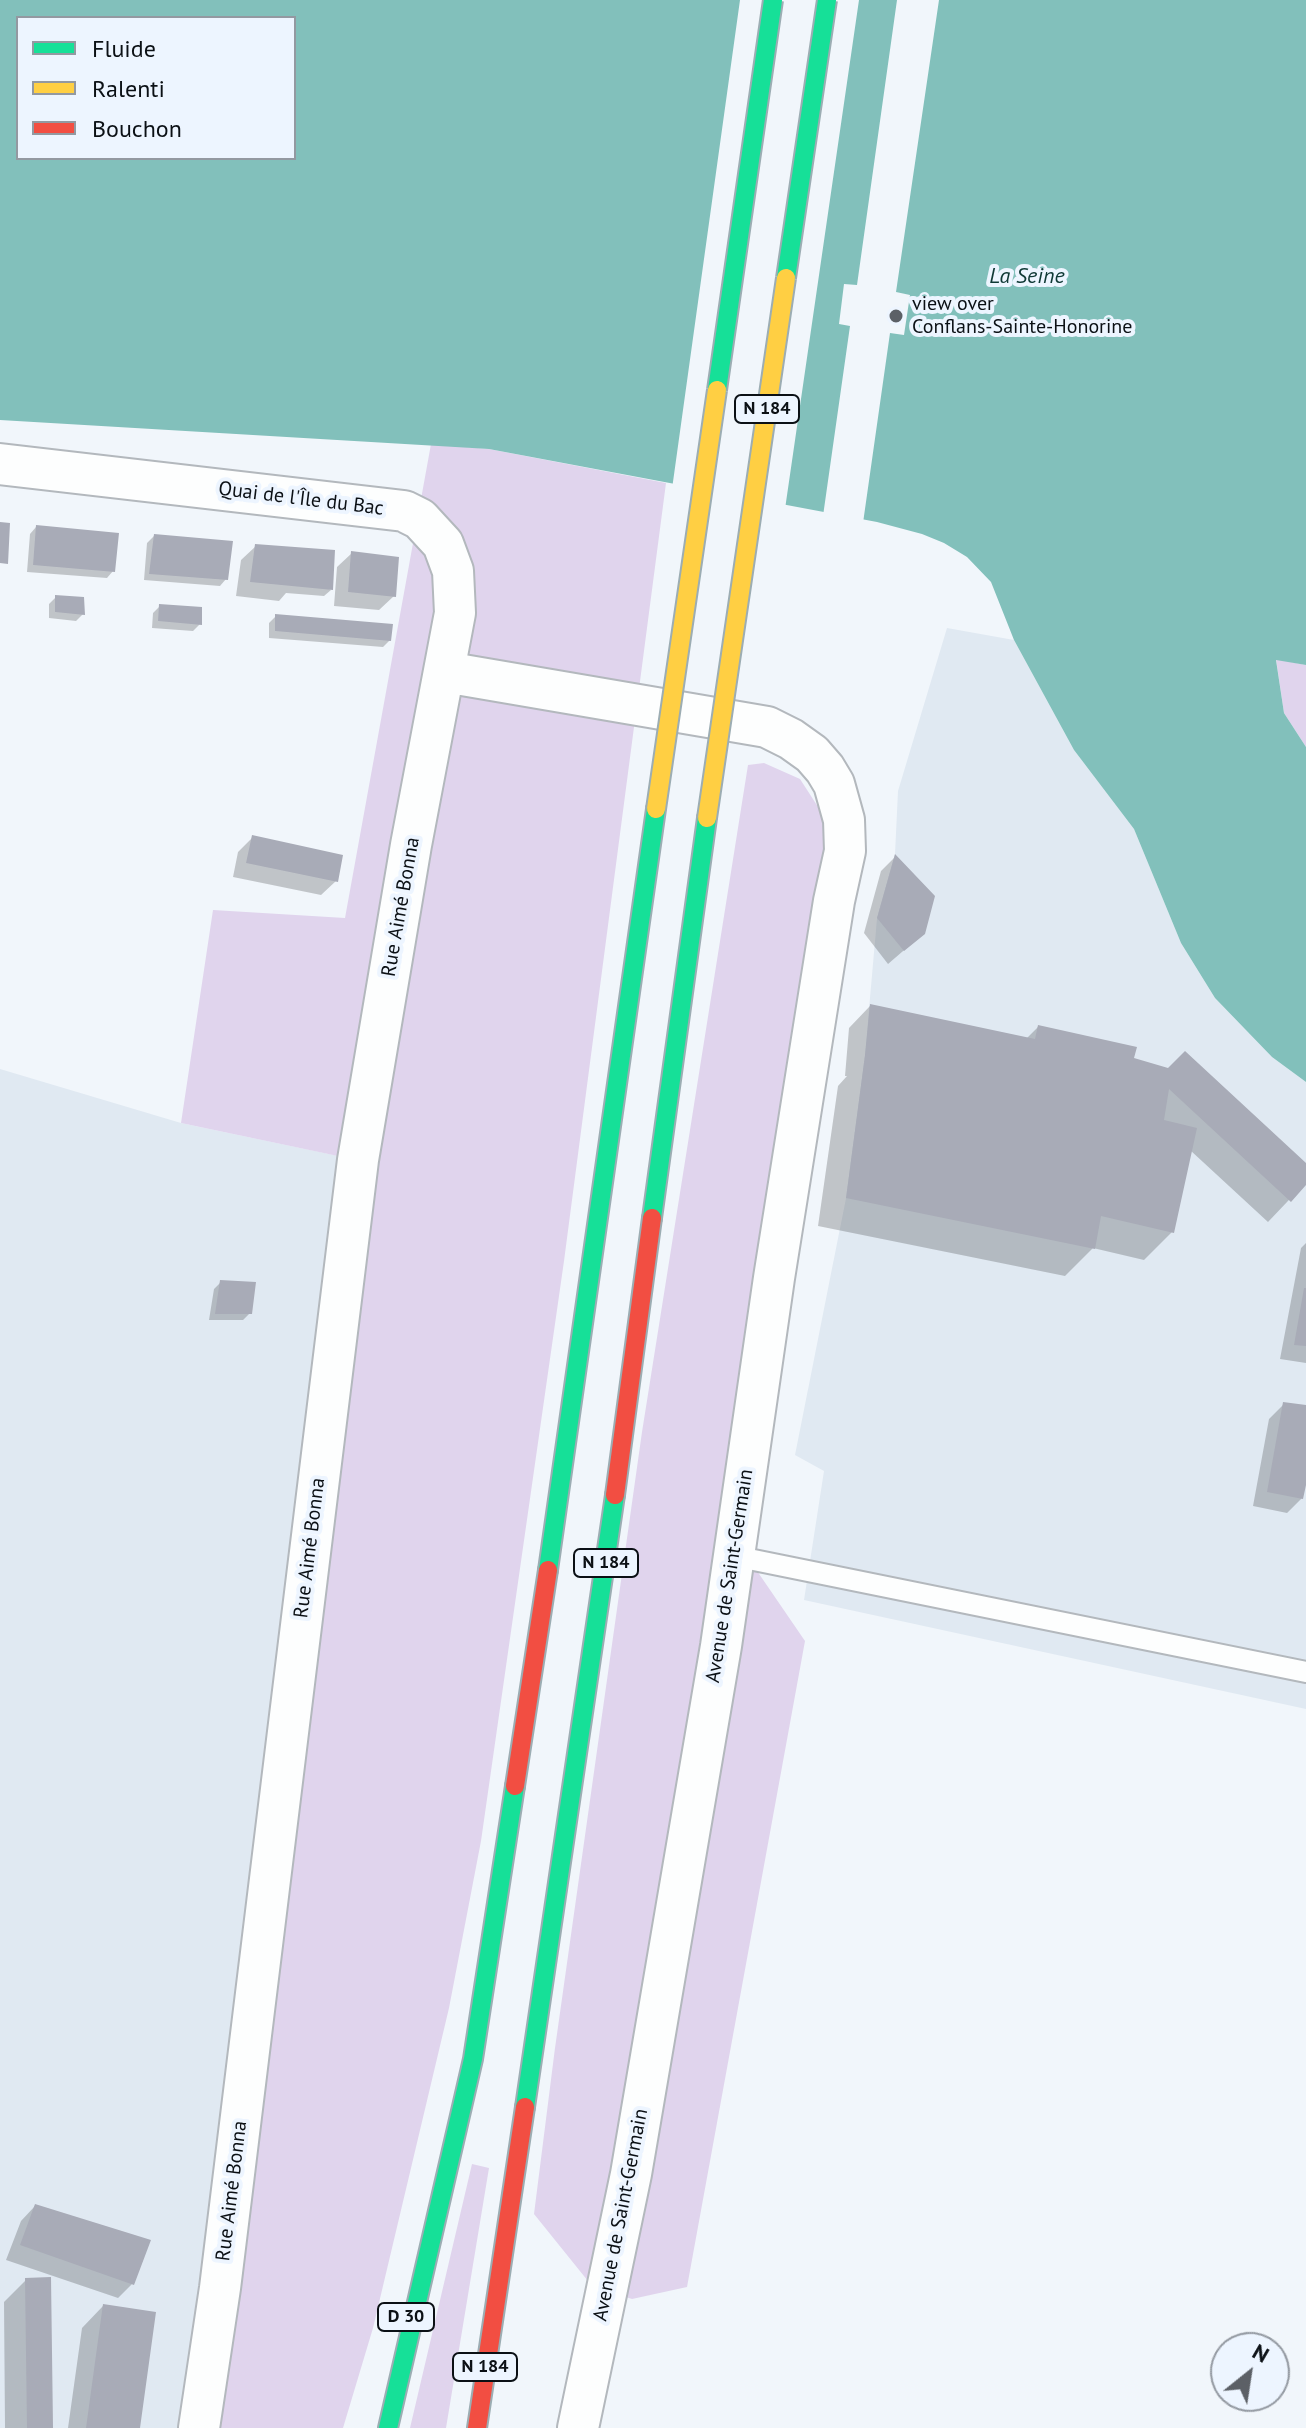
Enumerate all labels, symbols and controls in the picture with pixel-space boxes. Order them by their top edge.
legend [16,16,296,160]
text: Fluide [92,33,156,64]
text: Ralenti [92,73,165,104]
text: Bouchon [92,113,182,144]
water label: La Seine [989,264,1065,290]
place label: view over Conflans-Sainte-Honorine [912,292,1132,339]
marker: view over Conflans-Sainte-Honorine [887,307,905,325]
road number: N 184 [735,395,799,423]
street label: Quai de l'Île du Bac [217,477,385,521]
street label: Rue Aimé Bonna [377,835,425,979]
street label: Avenue de Saint-Germain [701,1468,759,1684]
street label: Rue Aimé Bonna [289,1477,331,1619]
road number: N 184 [574,1549,638,1577]
street label: Avenue de Saint-Germain [589,2107,653,2323]
street label: Rue Aimé Bonna [211,2120,253,2262]
road number: D 30 [378,2303,434,2331]
north arrow [1210,2332,1290,2412]
text: N [1248,2337,1274,2369]
road number: N 184 [453,2353,517,2381]

